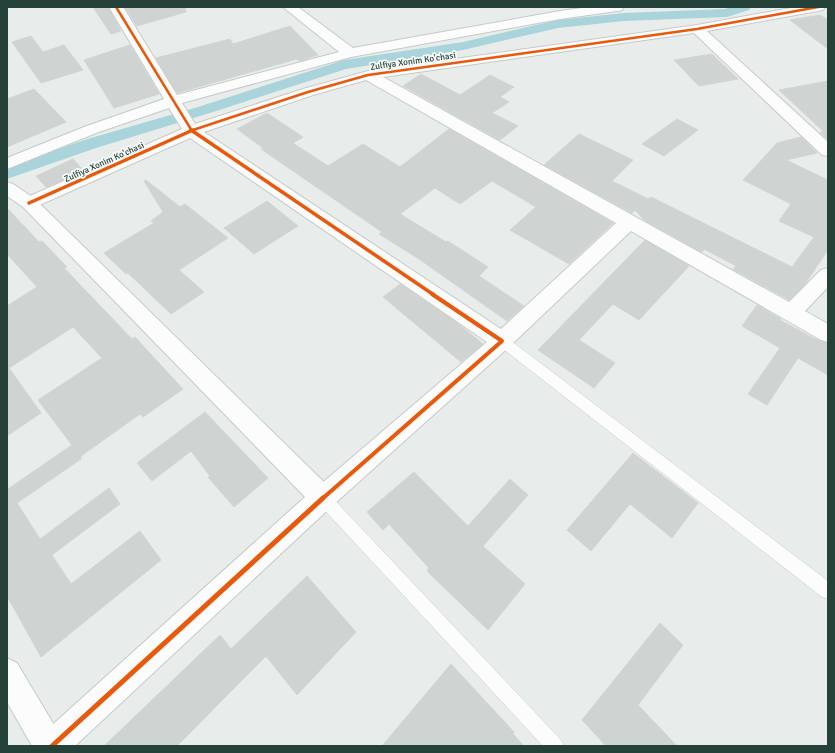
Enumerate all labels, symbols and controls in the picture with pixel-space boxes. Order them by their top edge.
street label: Zulfiya Xonim Ko'chasi [370,50,457,73]
street label: Zulfiya Xonim Ko'chasi [63,140,146,185]

